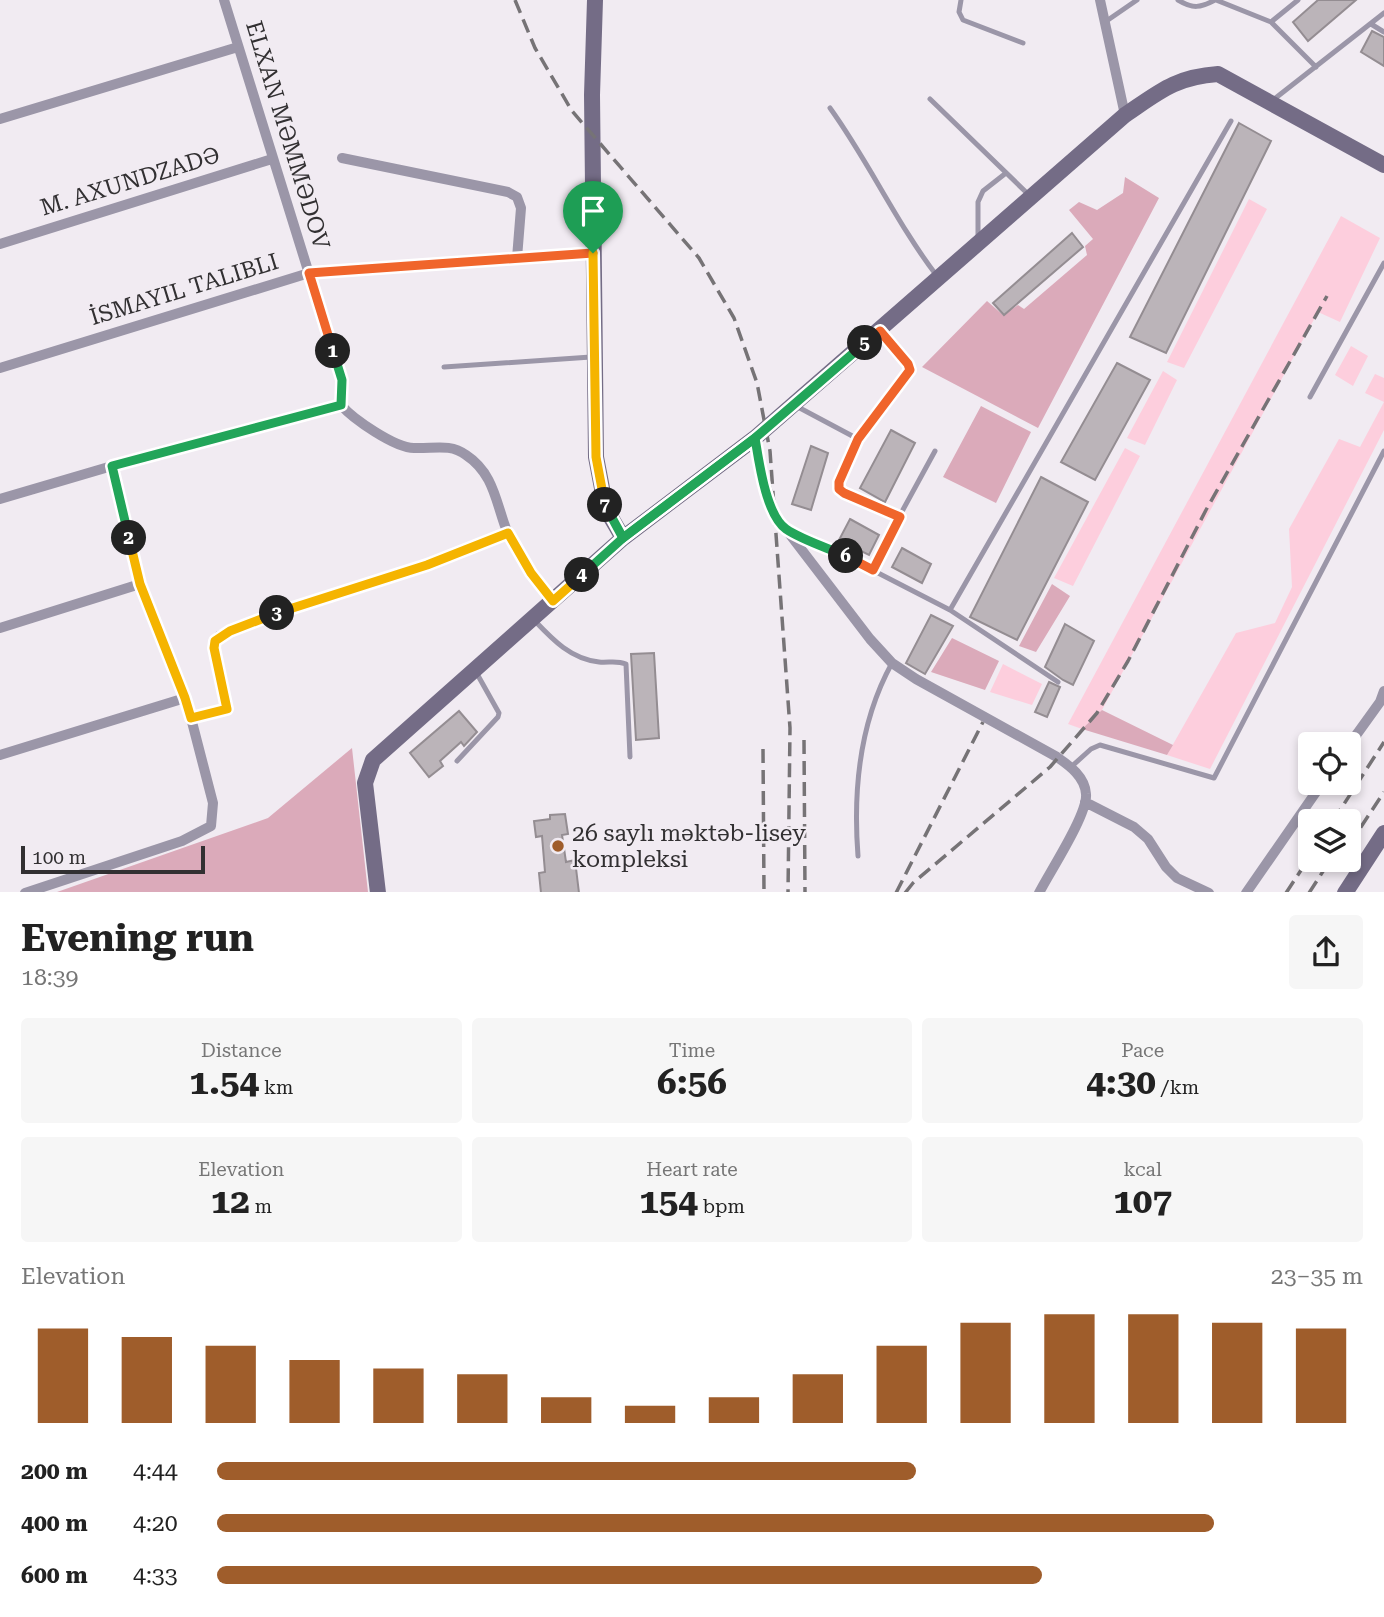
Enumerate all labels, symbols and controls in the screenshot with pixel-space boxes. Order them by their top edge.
street label: ELXAN MƏMMƏDOV [240,18,335,253]
street label: M. AXUNDZADƏ [37,141,223,222]
pin [563,181,623,253]
icon: arrive [574,192,612,230]
street label: İSMAYIL TALIBLI [87,248,282,331]
pin: 5 [848,326,882,360]
text: 5 [859,331,870,354]
pin: 1 [316,334,350,368]
text: 1 [327,339,338,362]
pin: 7 [588,488,622,522]
text: 7 [599,493,610,516]
pin: 2 [111,520,146,556]
text: 2 [123,526,134,549]
pin: 6 [828,538,864,574]
text: 6 [840,544,851,567]
pin: 4 [564,558,600,592]
text: 4 [576,563,587,586]
pin: 3 [260,596,294,630]
text: 3 [271,601,282,624]
map controls [1298,732,1361,872]
button: locate [1298,732,1361,795]
button: layers [1298,809,1361,872]
place label: 26 saylı məktəb-lisey kompleksi [572,820,806,873]
marker: 26 saylı məktəb-lisey kompleksi [550,838,566,854]
scale bar [21,844,205,875]
text: 100 m [32,846,86,869]
button: share [1289,915,1363,989]
text: Evening run [21,916,254,960]
text: 18:39 [21,964,78,991]
text: Distance [201,1039,282,1062]
text: Time [669,1039,715,1062]
text: Pace [1121,1039,1164,1062]
text: 1.54 [189,1062,259,1103]
text: 6:56 [657,1062,727,1103]
text: 4:30 [1086,1062,1156,1103]
text: km [259,1076,293,1099]
text: /km [1156,1076,1199,1099]
text: Elevation [198,1158,284,1181]
text: Heart rate [646,1158,738,1181]
text: kcal [1124,1158,1162,1181]
text: 12 [211,1181,250,1222]
text: 154 [639,1181,698,1222]
text: 107 [1113,1181,1172,1222]
text: m [250,1195,272,1218]
text: bpm [698,1195,745,1218]
text: Elevation [21,1263,125,1290]
text: 23–35 m [1271,1263,1363,1290]
text: 200 m [21,1458,88,1485]
text: 4:44 [133,1458,178,1485]
text: 400 m [21,1510,88,1537]
text: 4:20 [133,1510,178,1537]
text: 600 m [21,1562,88,1589]
text: 4:33 [133,1562,178,1589]

